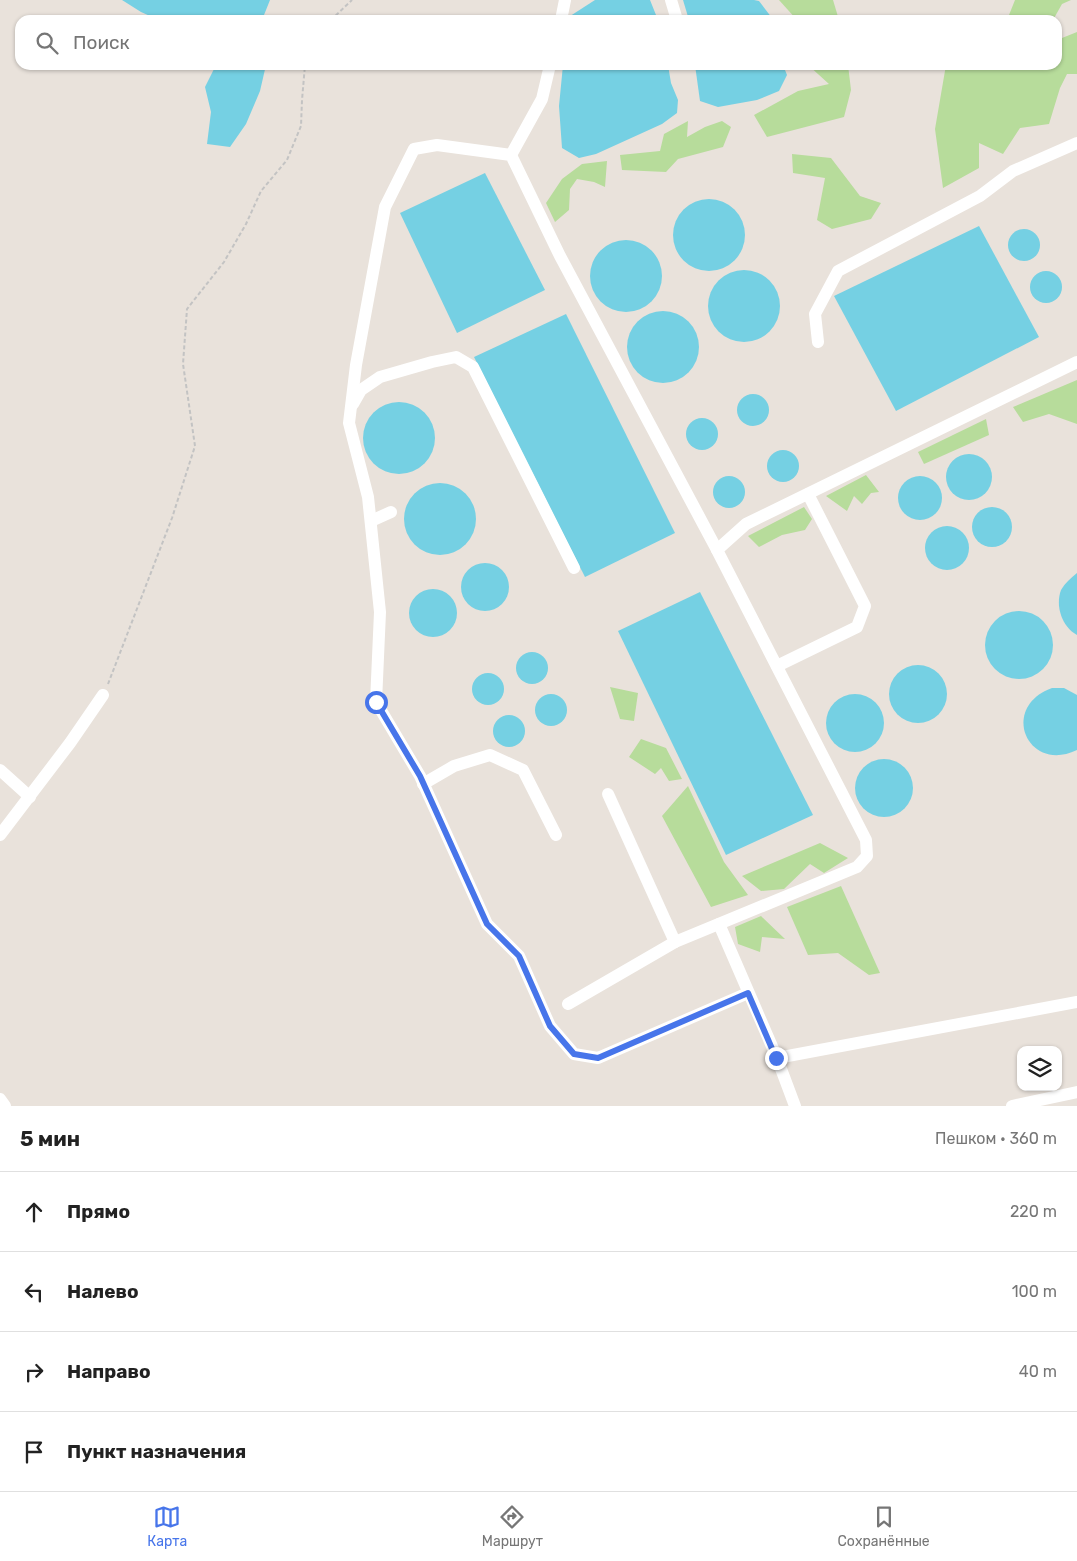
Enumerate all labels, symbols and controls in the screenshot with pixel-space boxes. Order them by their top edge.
search box [15,15,1062,70]
icon: search [33,29,61,57]
text: Поиск [73,31,130,54]
route start [365,691,388,714]
map controls [1017,1046,1062,1091]
button: layers [1017,1046,1062,1091]
route end [765,1047,788,1070]
text: 5 мин [20,1126,80,1151]
text: Пешком · 360 m [935,1129,1057,1148]
icon: ahead [20,1198,48,1226]
text: Прямо [67,1200,130,1223]
text: 220 m [1010,1202,1057,1221]
icon: left [20,1278,48,1306]
text: Налево [67,1280,139,1303]
text: 100 m [1012,1282,1057,1301]
icon: right [20,1358,48,1386]
text: Направо [67,1360,151,1383]
text: 40 m [1019,1362,1057,1381]
icon: arrive [20,1438,48,1466]
text: Пункт назначения [67,1440,246,1463]
tab: Карта [147,1503,187,1550]
tab: Маршрут [482,1503,543,1550]
tab: Сохранённые [838,1503,930,1550]

